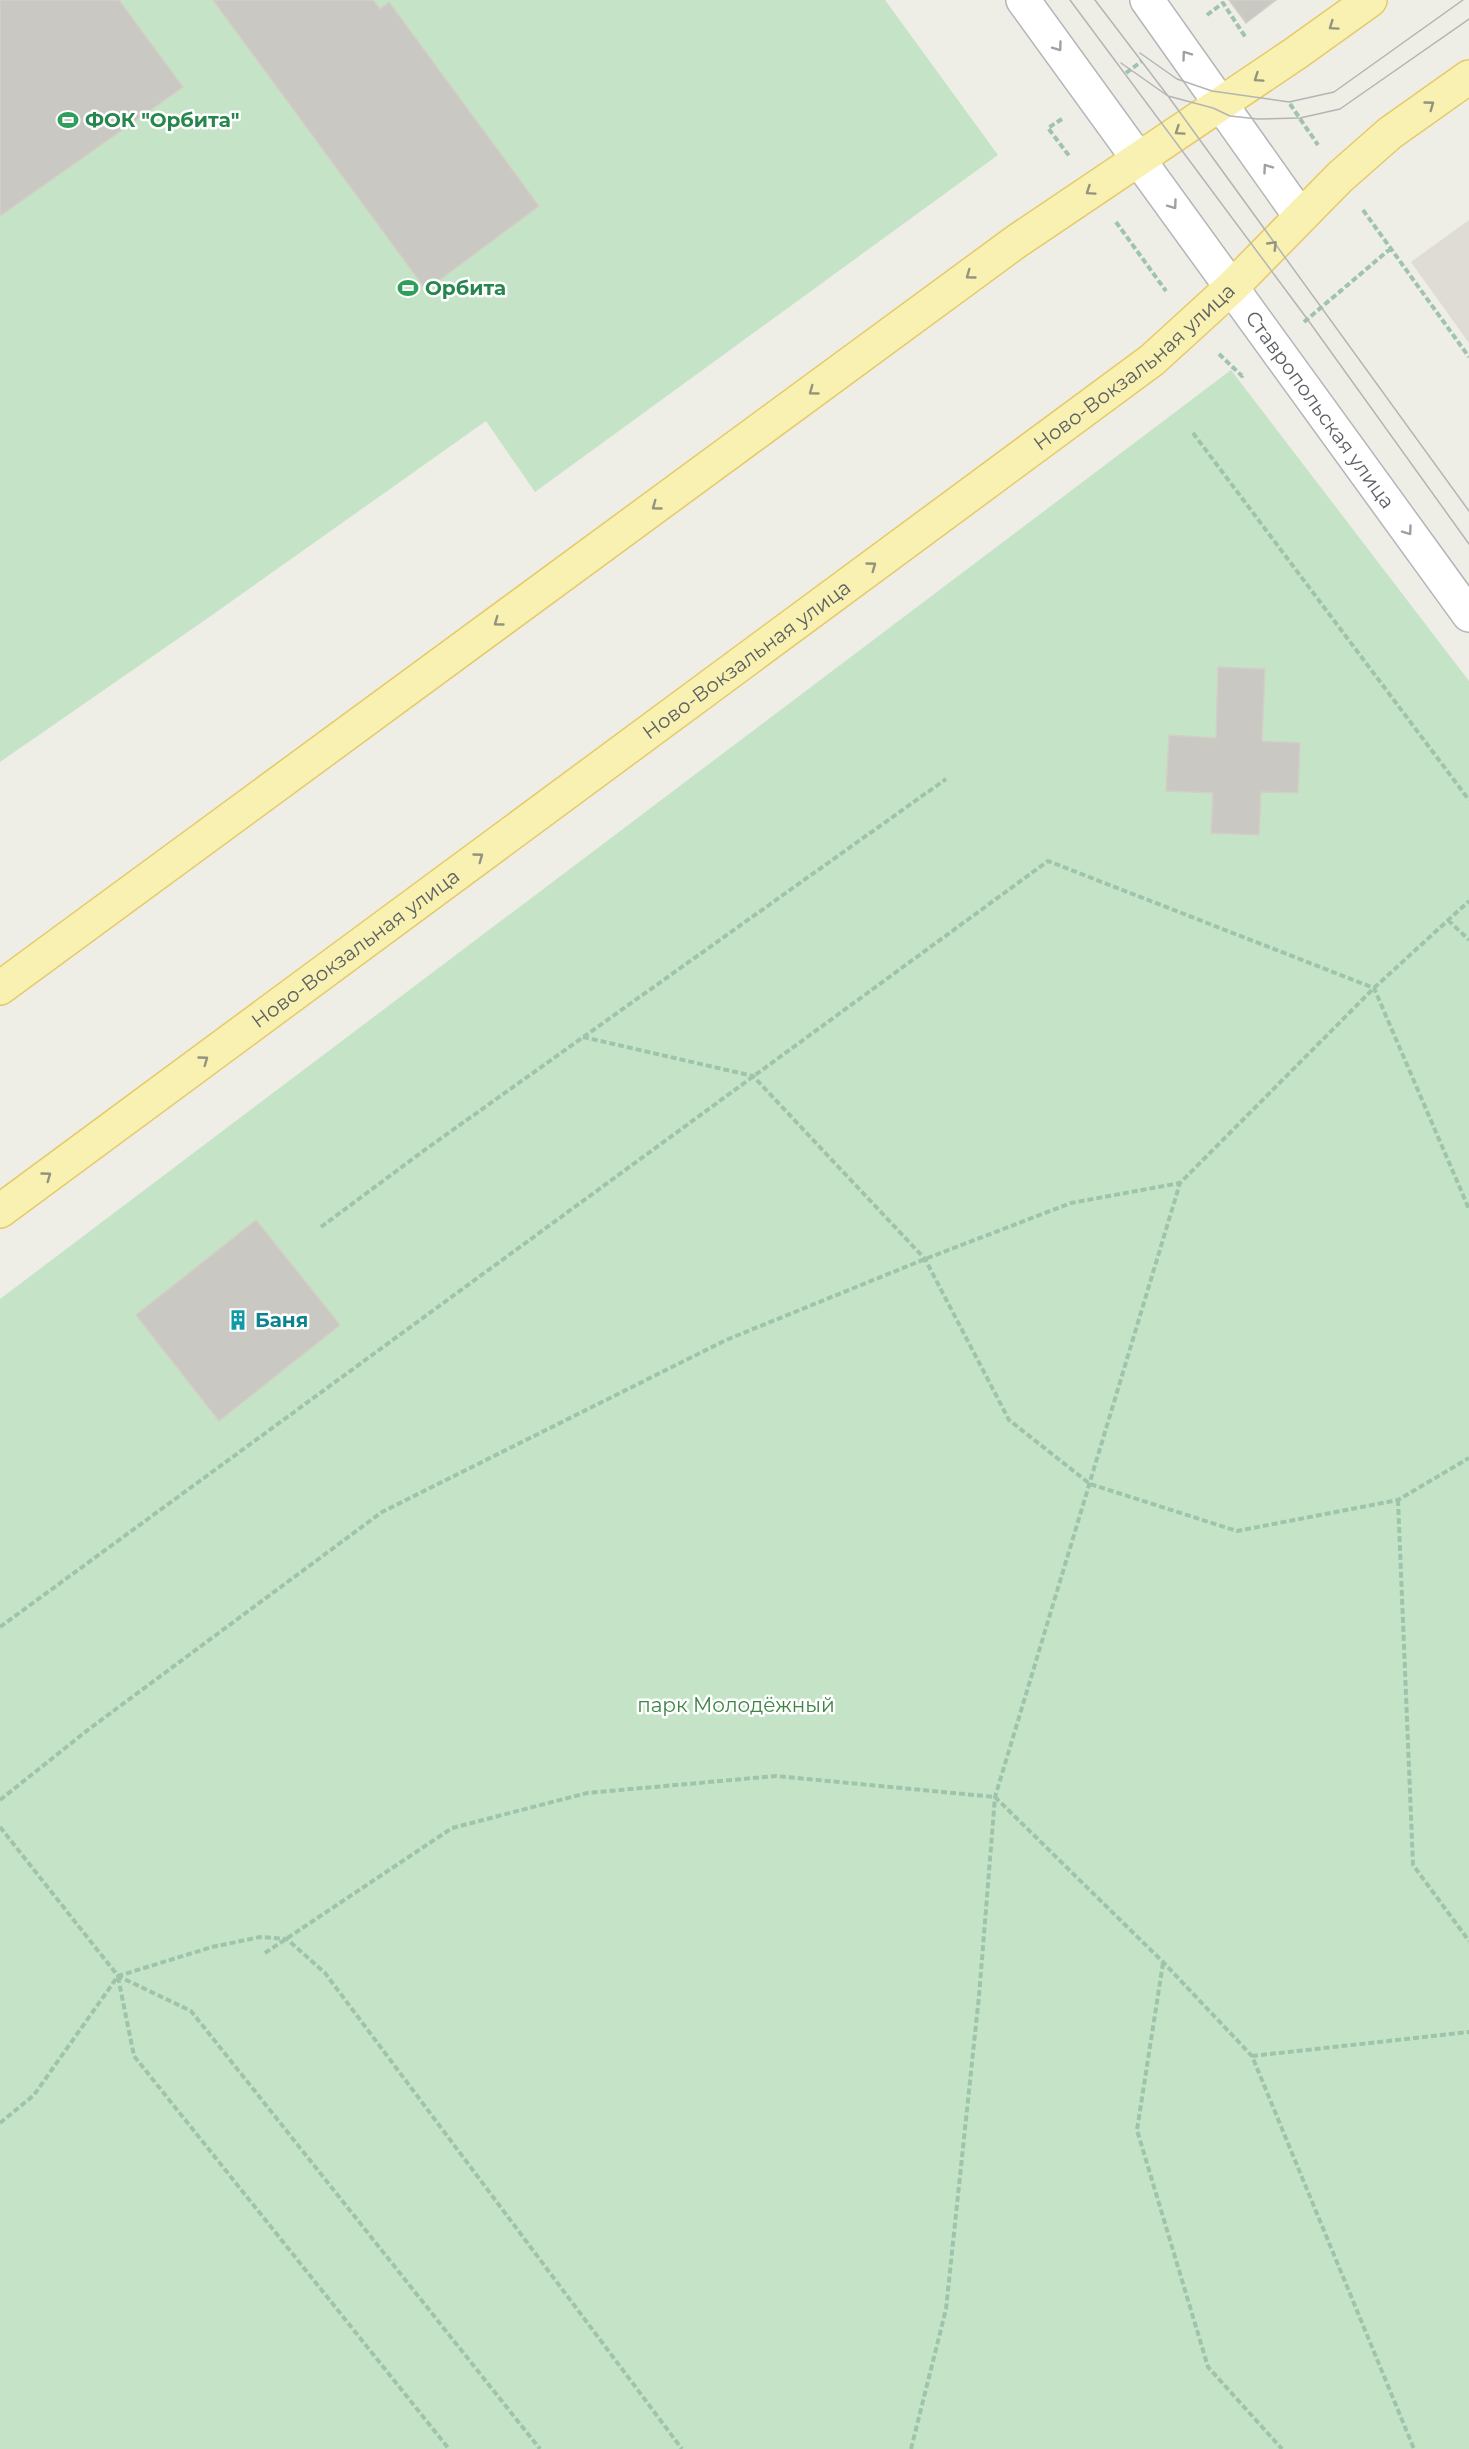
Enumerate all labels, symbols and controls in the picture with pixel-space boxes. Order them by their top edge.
one-way arrow [1328,19,1339,30]
one-way arrow [1050,41,1061,52]
one-way arrow [1183,51,1194,62]
one-way arrow [1253,71,1264,82]
one-way arrow [1423,101,1434,112]
sports icon: ФОК "Орбита" [56,108,80,132]
place label: ФОК "Орбита" [85,108,240,132]
one-way arrow [1175,124,1186,135]
one-way arrow [1263,164,1274,175]
one-way arrow [1086,184,1097,195]
one-way arrow [1166,199,1177,210]
one-way arrow [1266,241,1277,251]
one-way arrow [965,268,976,279]
sports icon: Орбита [396,276,420,300]
place label: Орбита [425,276,506,300]
street label: Ново-Вокзальная улица [1029,278,1240,456]
street label: Ставропольская улица [1240,306,1400,513]
one-way arrow [808,384,819,395]
one-way arrow [651,499,662,510]
one-way arrow [1401,524,1412,535]
one-way arrow [866,563,877,574]
street label: Ново-Вокзальная улица [638,575,855,744]
one-way arrow [494,615,505,626]
one-way arrow [473,853,484,864]
street label: Ново-Вокзальная улица [247,864,464,1033]
one-way arrow [197,1056,208,1067]
one-way arrow [41,1172,52,1183]
building icon: Баня [226,1308,250,1332]
place label: Баня [255,1308,308,1332]
park label: парк Молодёжный [637,1693,835,1717]

